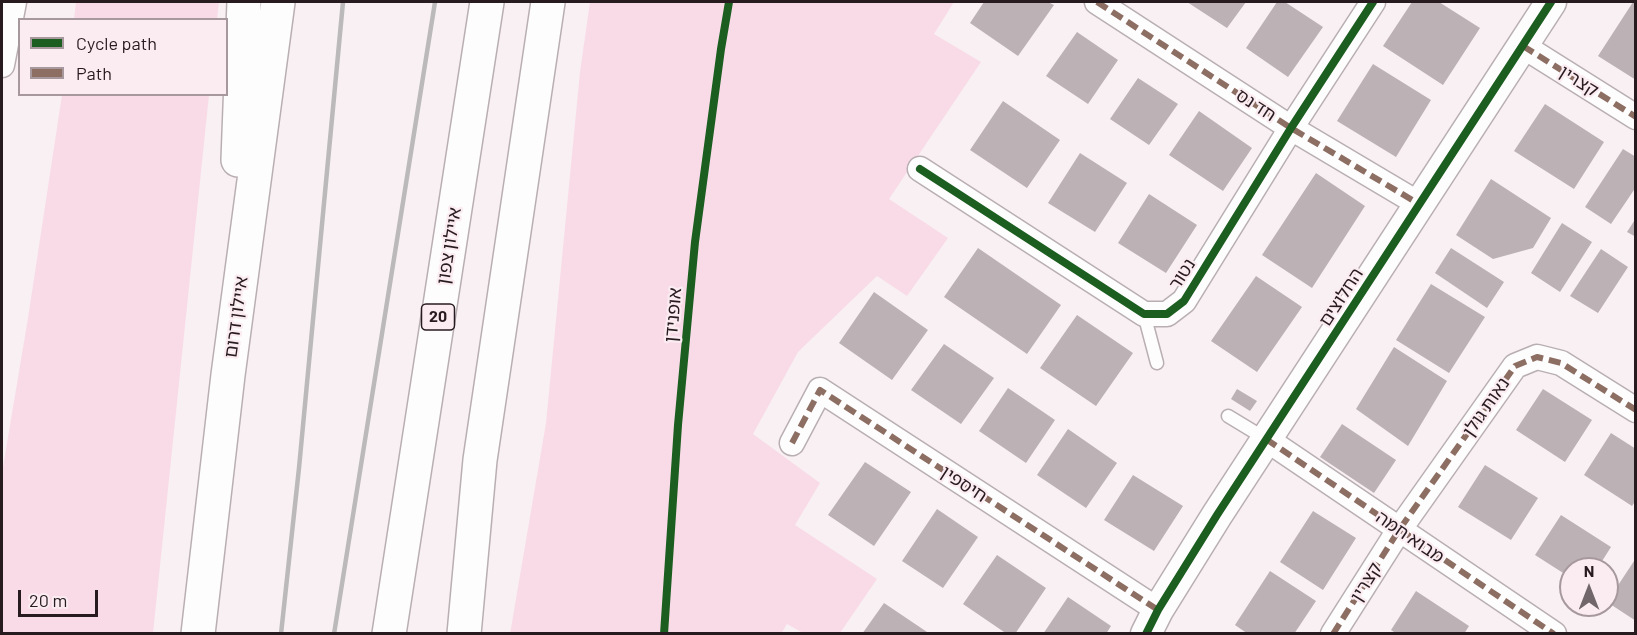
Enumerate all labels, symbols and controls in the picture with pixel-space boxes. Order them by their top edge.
legend [18,18,228,96]
text: Cycle path [76,32,157,54]
street label: קצרין [1555,61,1603,101]
text: Path [76,62,112,84]
street label: חד נס [1232,84,1280,126]
street label: איילון צפון [432,206,466,286]
street label: נטור [1164,254,1200,294]
street label: החלוצים [1314,264,1368,330]
street label: איילון דרום [220,275,252,359]
street label: אופנידן [660,287,686,343]
road number: 20 [422,304,454,330]
street label: נאות גולן [1458,373,1514,441]
street label: חיספין [937,461,991,507]
street label: מבוא חמה [1372,506,1448,568]
north arrow [1559,557,1619,617]
street label: קצרין [1346,558,1386,606]
text: N [1584,561,1594,580]
scale bar [21,578,100,616]
text: 20 m [29,589,67,611]

